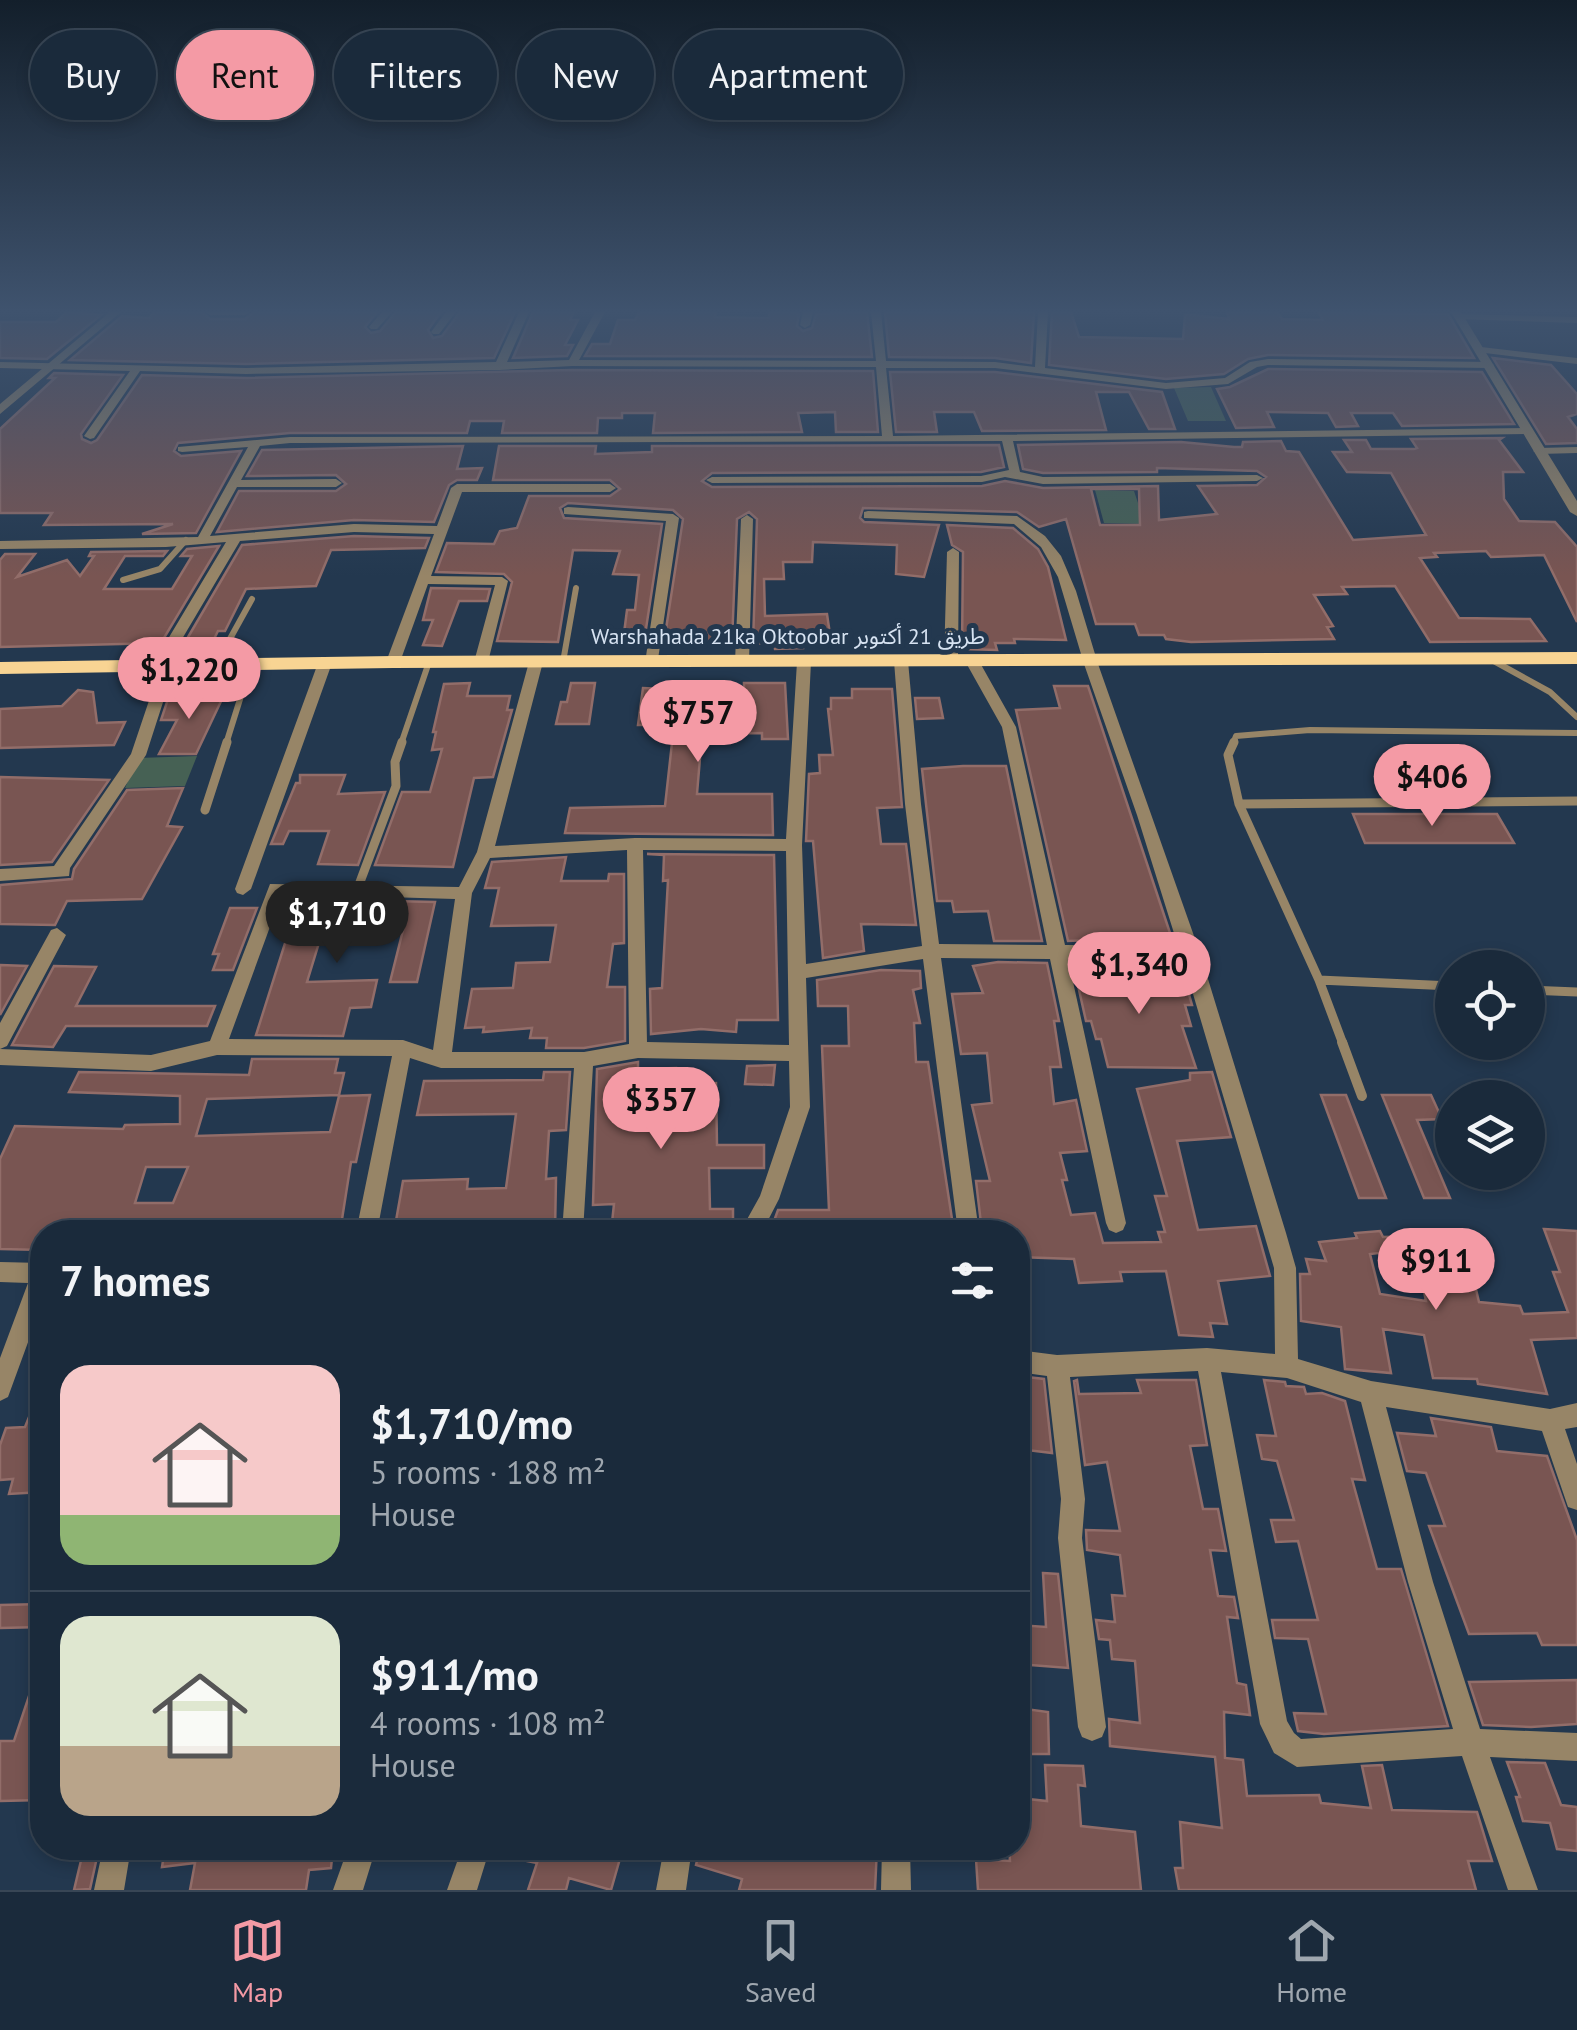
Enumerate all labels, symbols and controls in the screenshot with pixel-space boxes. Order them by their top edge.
chip: Buy [30,30,156,120]
chip: Rent [176,30,314,120]
chip: Filters [334,30,497,120]
chip: New [517,30,654,120]
chip: Apartment [674,30,903,120]
street label: Warshahada 21ka Oktoobar طريق 21 أكتوبر [591,622,985,650]
pin: $1,220 [108,637,270,722]
text: $1,220 [140,648,238,690]
pin: $757 [639,680,757,765]
text: $757 [662,691,734,733]
pin: $406 [1373,744,1491,829]
text: $406 [1396,755,1468,797]
pin: $1,710 [256,881,418,966]
text: $1,710 [288,892,386,934]
pin: $1,340 [1058,932,1220,1017]
text: $1,340 [1090,943,1188,985]
map controls [1435,950,1545,1190]
button: locate [1435,950,1545,1060]
pin: $357 [602,1067,720,1152]
text: $357 [625,1078,697,1120]
button: layers [1435,1080,1545,1190]
pin: $911 [1377,1228,1495,1313]
text: $911 [1400,1239,1472,1281]
text: 7 homes [60,1253,211,1308]
icon: filters [945,1253,1000,1308]
text: $1,710/mo [370,1396,573,1451]
icon: home [140,1405,260,1525]
text: 5 rooms · 188 m² [370,1451,606,1493]
text: House [370,1493,456,1535]
text: $911/mo [370,1647,539,1702]
icon: home [140,1656,260,1776]
text: 4 rooms · 108 m² [370,1702,606,1744]
text: House [370,1744,456,1786]
tab: Map [230,1913,285,2010]
tab: Saved [745,1913,816,2010]
tab: Home [1276,1913,1347,2010]

